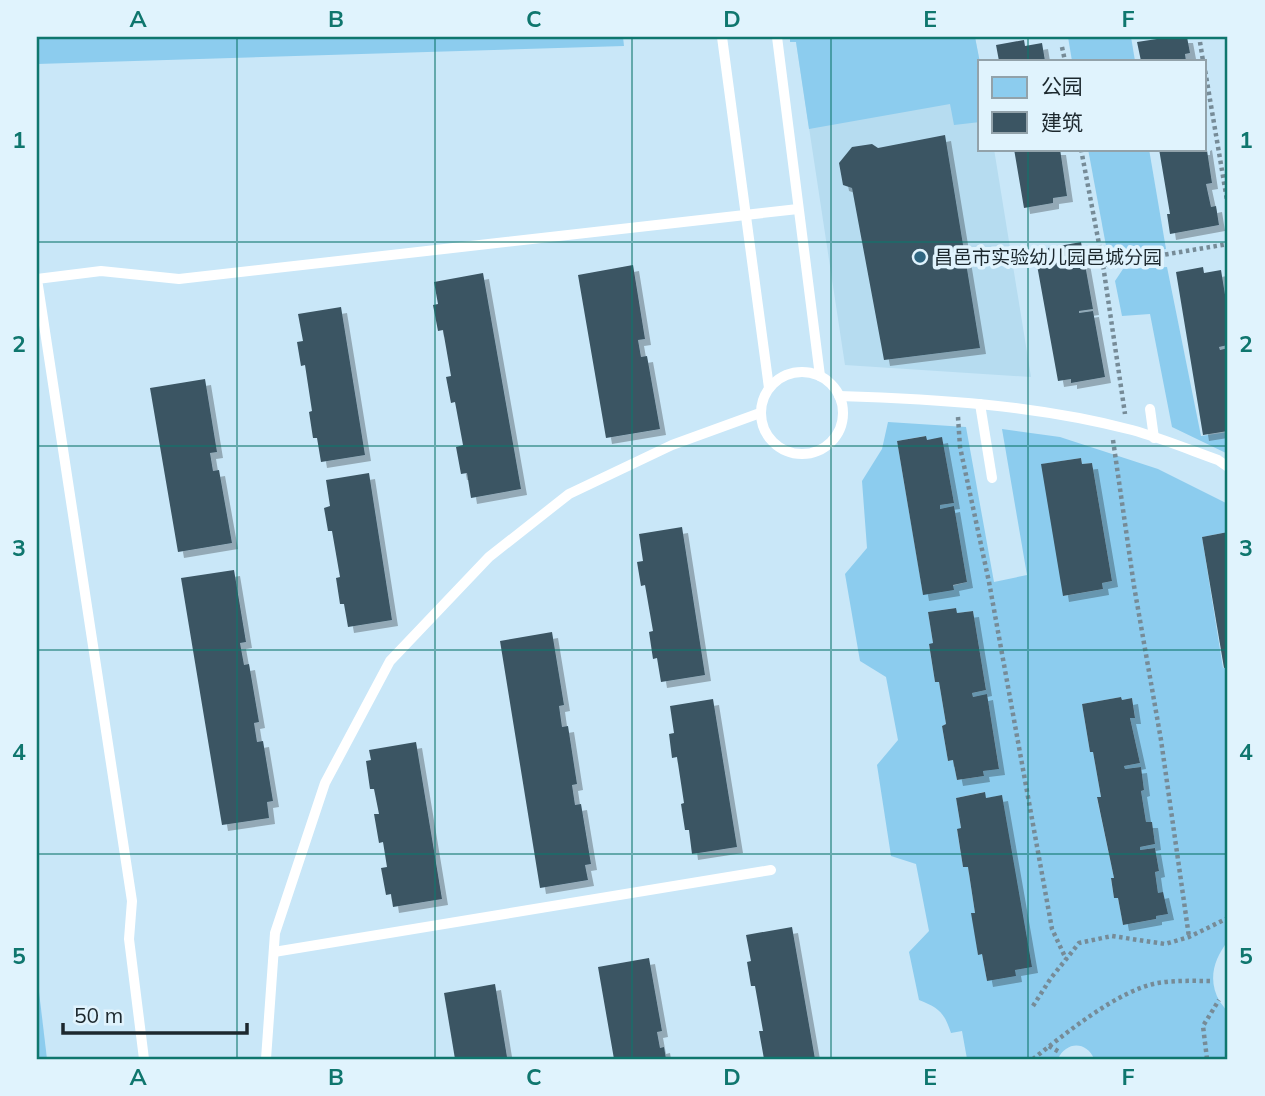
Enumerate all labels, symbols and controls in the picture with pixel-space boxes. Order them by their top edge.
text: A [129,4,147,33]
text: B [328,4,344,33]
text: C [526,4,542,33]
text: D [723,4,741,33]
text: E [923,4,937,33]
text: F [1121,4,1135,33]
legend [978,60,1206,150]
text: 公园 [1041,73,1083,99]
text: 建筑 [1041,109,1083,135]
text: 1 [12,125,26,154]
text: 1 [1239,125,1253,154]
place label: 昌邑市实验幼儿园邑城分园 [934,245,1162,269]
marker: 昌邑市实验幼儿园邑城分园 [912,249,928,265]
text: 2 [12,329,26,358]
text: 2 [1239,329,1253,358]
text: 3 [12,533,26,562]
text: 3 [1239,533,1253,562]
text: 4 [12,737,26,766]
text: 4 [1239,737,1253,766]
text: 5 [12,941,26,970]
text: 5 [1239,941,1253,970]
scale bar [63,991,247,1035]
text: 50 m [74,1002,123,1028]
text: A [129,1062,147,1091]
text: B [328,1062,344,1091]
text: C [526,1062,542,1091]
text: D [723,1062,741,1091]
text: E [923,1062,937,1091]
text: F [1121,1062,1135,1091]

